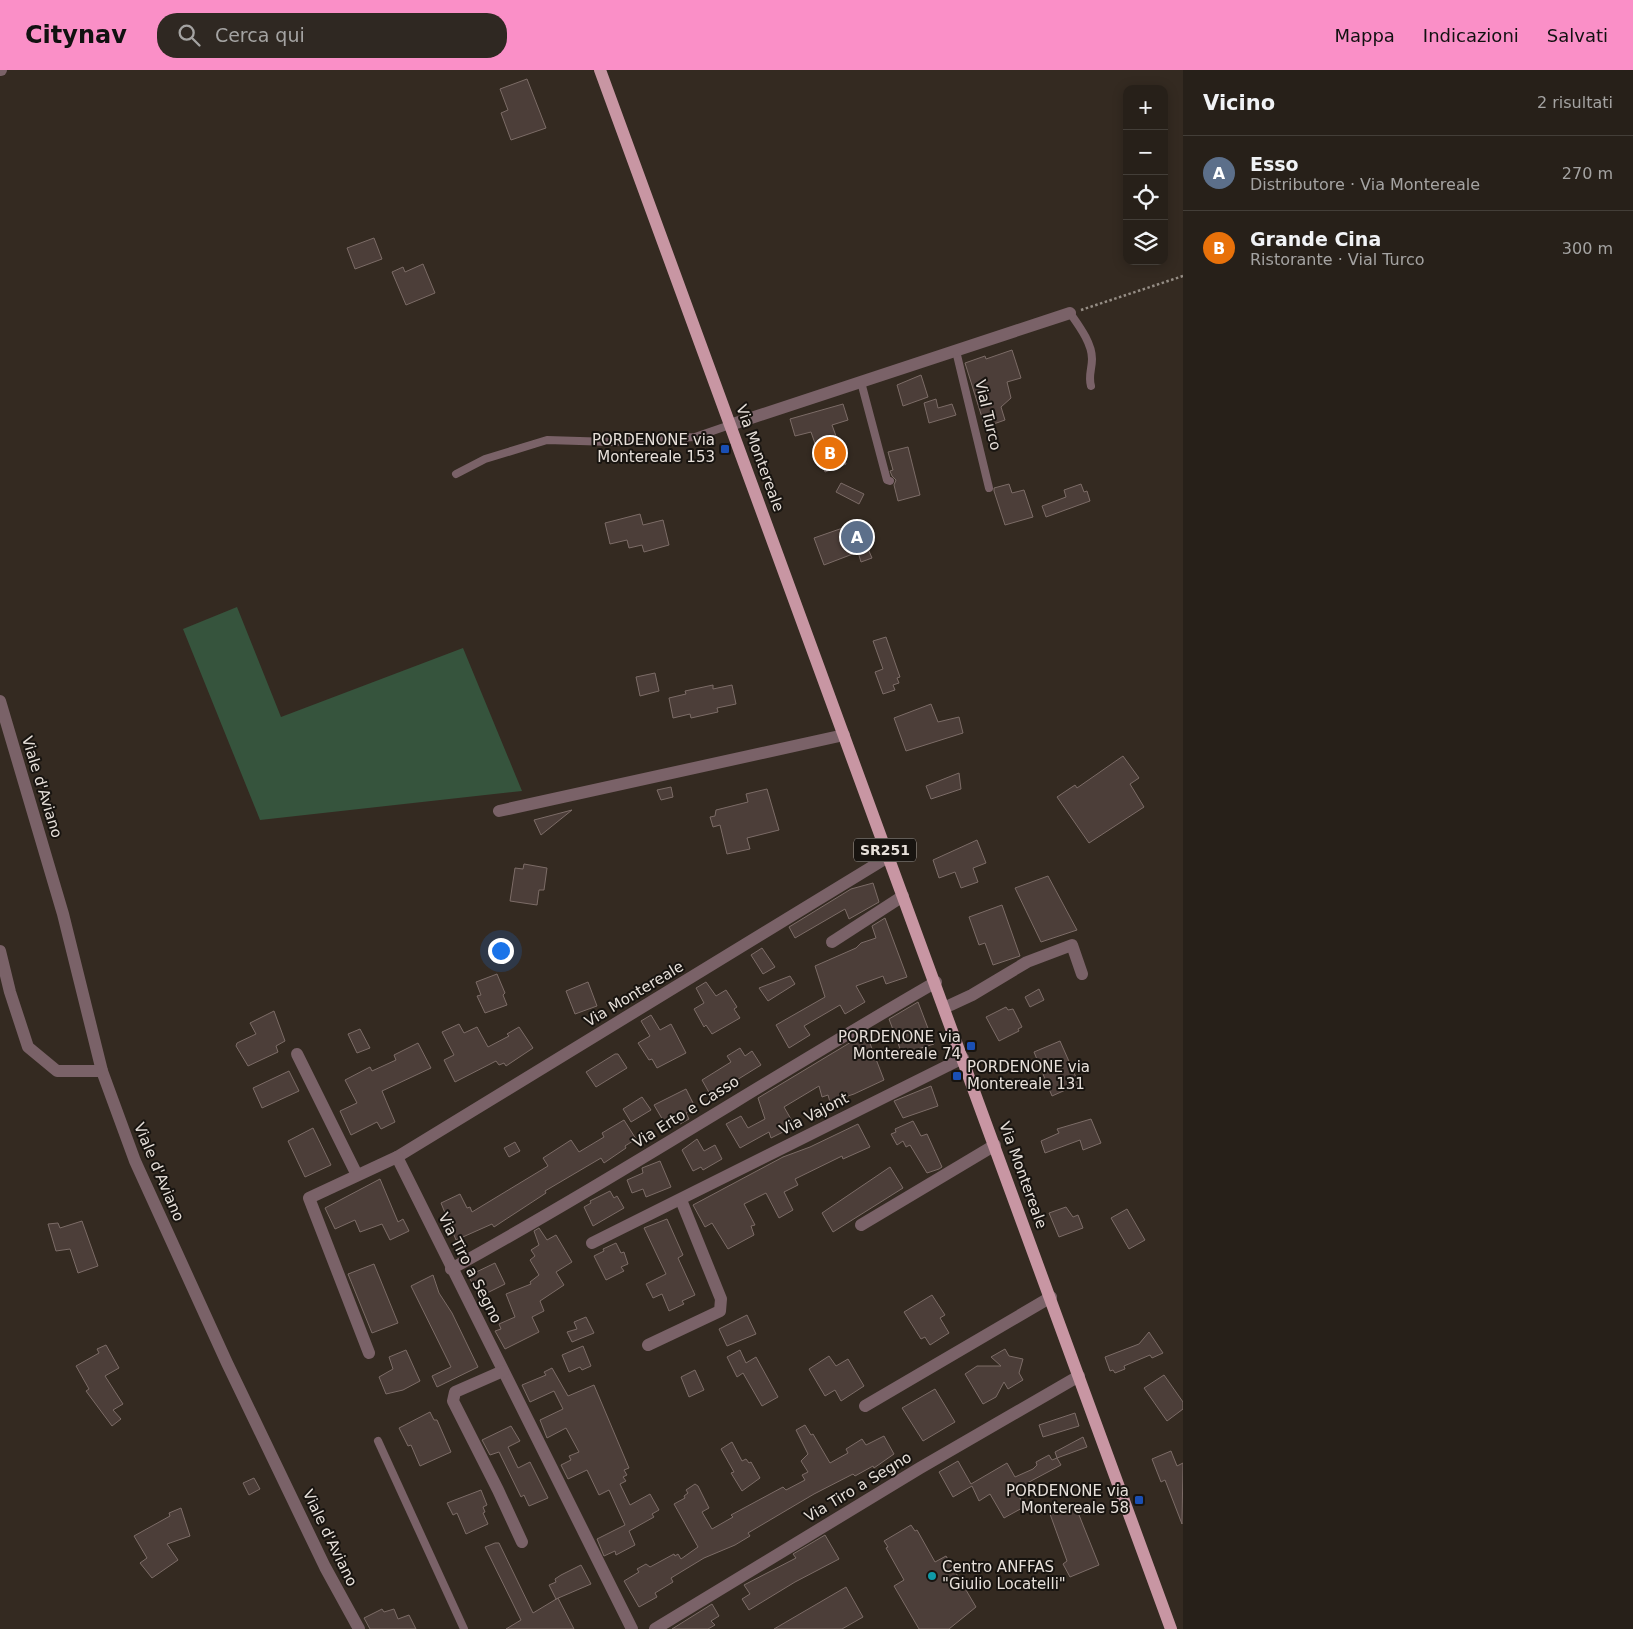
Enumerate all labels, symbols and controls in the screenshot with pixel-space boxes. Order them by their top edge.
search box [157,13,507,58]
text: Citynav [25,21,127,49]
icon: search [175,21,203,49]
text: Cerca qui [215,24,305,46]
text: Mappa [1334,25,1395,46]
text: Indicazioni [1423,25,1519,46]
text: Salvati [1547,25,1608,46]
map controls [1123,85,1168,265]
button: + [1123,85,1168,130]
text: Vicino [1203,91,1275,115]
text: 2 risultati [1537,93,1613,112]
button: − [1123,130,1168,175]
text: Esso [1250,153,1299,175]
text: A [1213,164,1225,183]
text: 270 m [1562,164,1613,183]
button: locate [1123,175,1168,220]
text: Distributore · Via Montereale [1250,175,1480,194]
button: layers [1123,220,1168,265]
text: Grande Cina [1250,228,1381,250]
text: B [1213,239,1225,258]
text: 300 m [1562,239,1613,258]
text: Ristorante · Vial Turco [1250,250,1425,269]
street label: Vial Turco [971,378,1005,452]
street label: Via Montereale [732,402,788,514]
place label: PORDENONE via Montereale 153 [592,431,715,466]
pin: B [814,434,846,472]
marker: PORDENONE via Montereale 153 [719,443,731,455]
pin: A [841,518,873,556]
street label: Viale d'Aviano [18,734,66,840]
road number: SR251 [854,838,916,862]
your location [488,938,514,964]
street label: Via Montereale [581,957,687,1031]
place label: PORDENONE via Montereale 74 [838,1028,961,1063]
marker: PORDENONE via Montereale 74 [965,1040,977,1052]
place label: PORDENONE via Montereale 131 [967,1058,1090,1093]
marker: PORDENONE via Montereale 131 [951,1070,963,1082]
street label: Via Erto e Casso [629,1072,743,1152]
street label: Via Vajont [776,1089,852,1139]
street label: Via Montereale [995,1119,1051,1231]
street label: Viale d'Aviano [130,1120,188,1224]
street label: Via Tiro a Segno [434,1210,506,1326]
street label: Via Tiro a Segno [801,1448,915,1526]
place label: PORDENONE via Montereale 58 [1006,1482,1129,1517]
street label: Viale d'Aviano [299,1487,361,1589]
marker: PORDENONE via Montereale 58 [1133,1494,1145,1506]
place label: Centro ANFFAS "Giulio Locatelli" [942,1558,1066,1593]
marker: Centro ANFFAS "Giulio Locatelli" [926,1570,938,1582]

